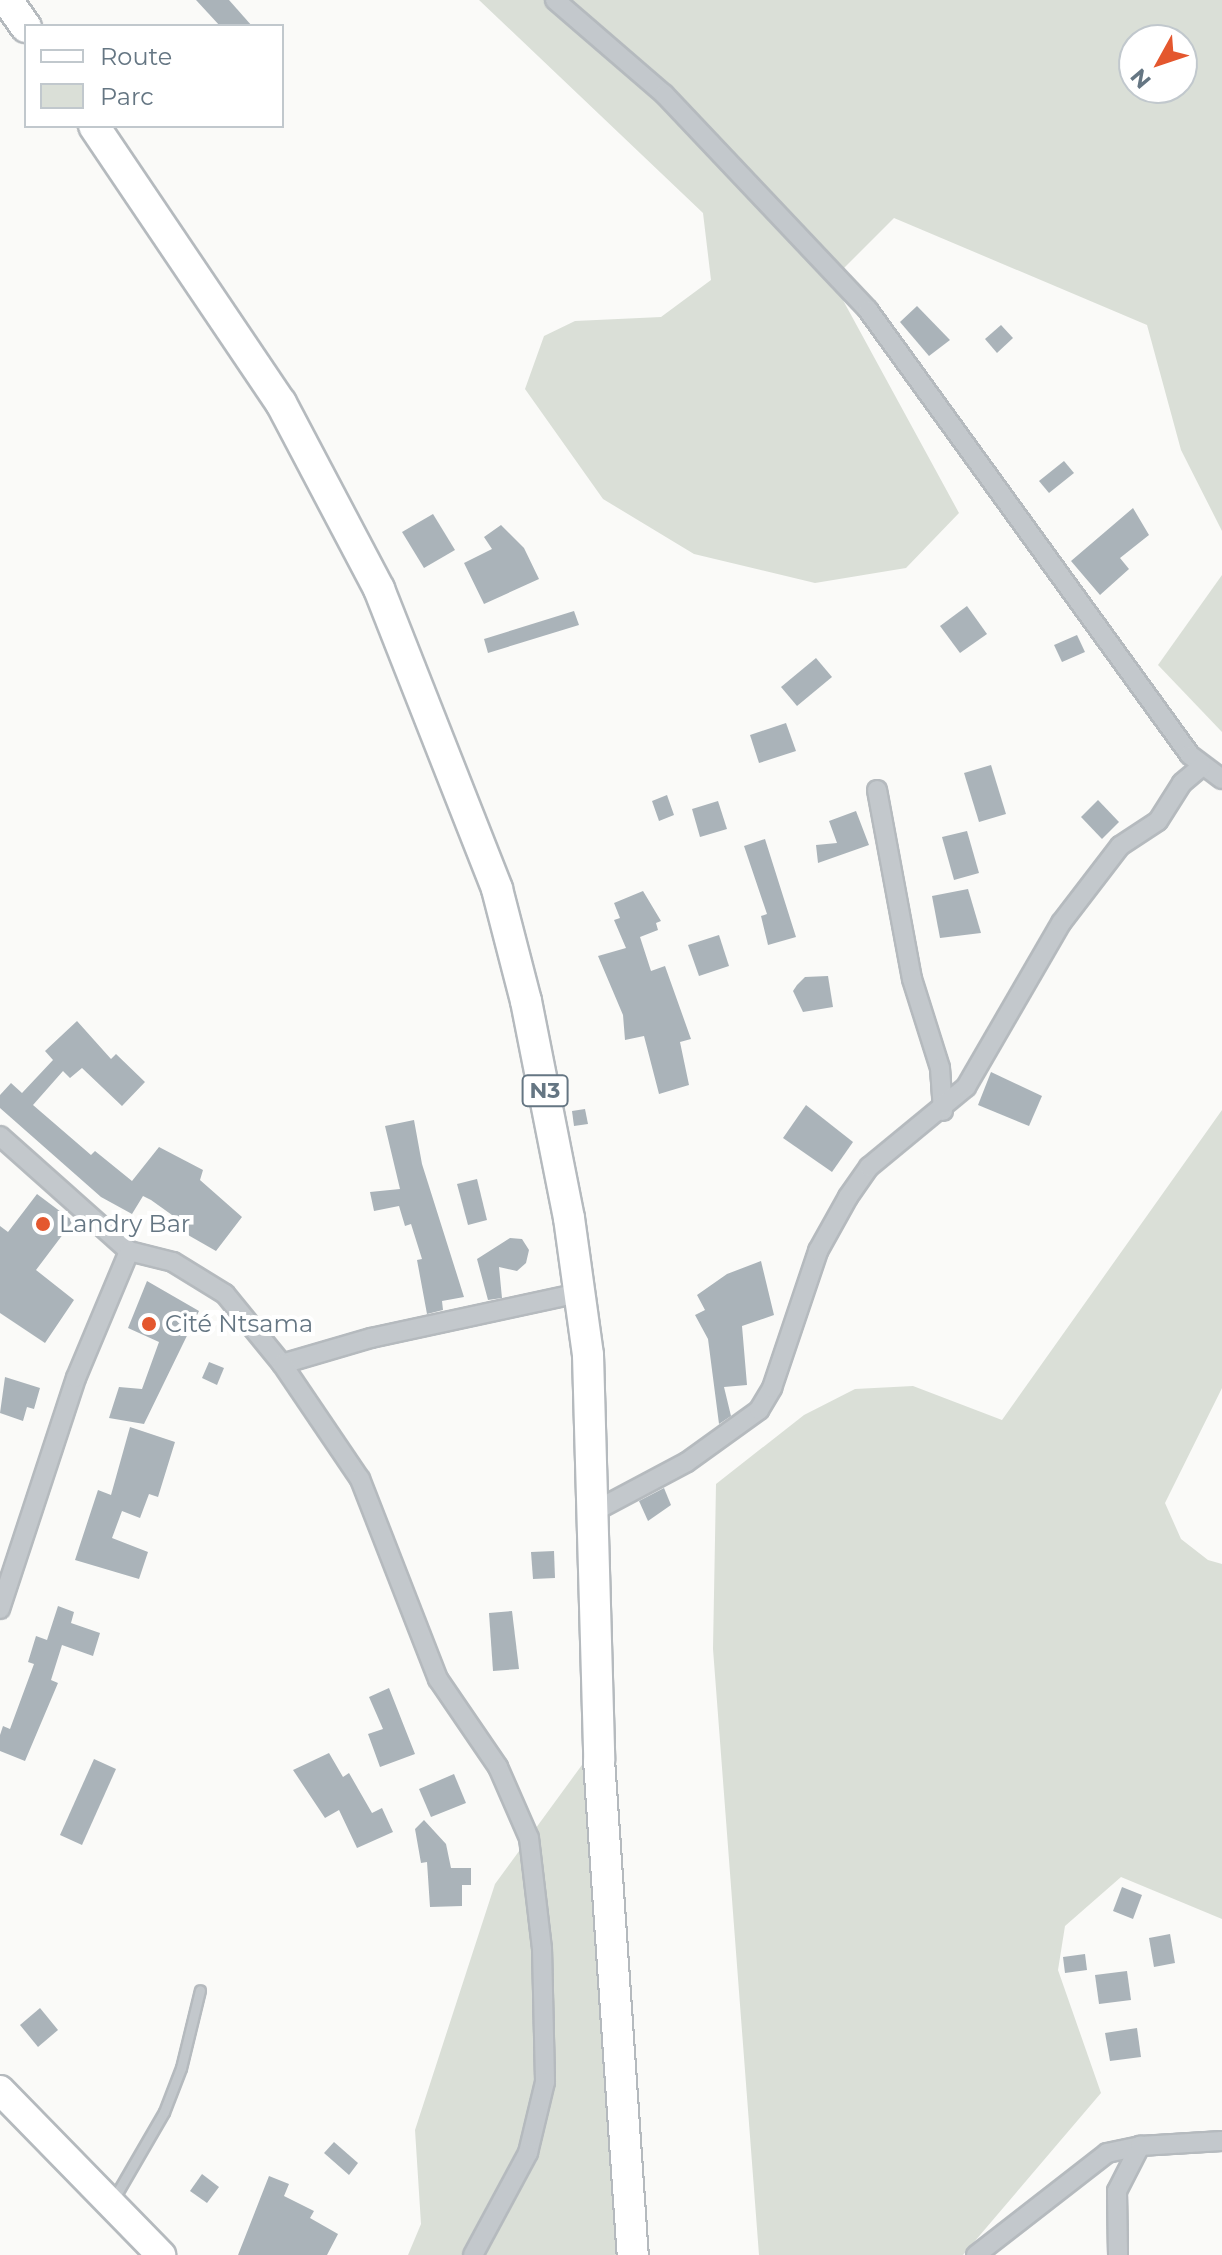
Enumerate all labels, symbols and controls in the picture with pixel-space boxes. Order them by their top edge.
legend [24,24,284,128]
north arrow [1118,24,1198,104]
text: Route [100,42,172,71]
text: N [1125,63,1157,94]
text: Parc [100,82,154,111]
road number: N3 [521,1073,569,1109]
place label: Landry Bar [59,1210,190,1238]
marker: Landry Bar [34,1215,52,1233]
place label: Cité Ntsama [165,1310,313,1338]
marker: Cité Ntsama [140,1315,158,1333]

